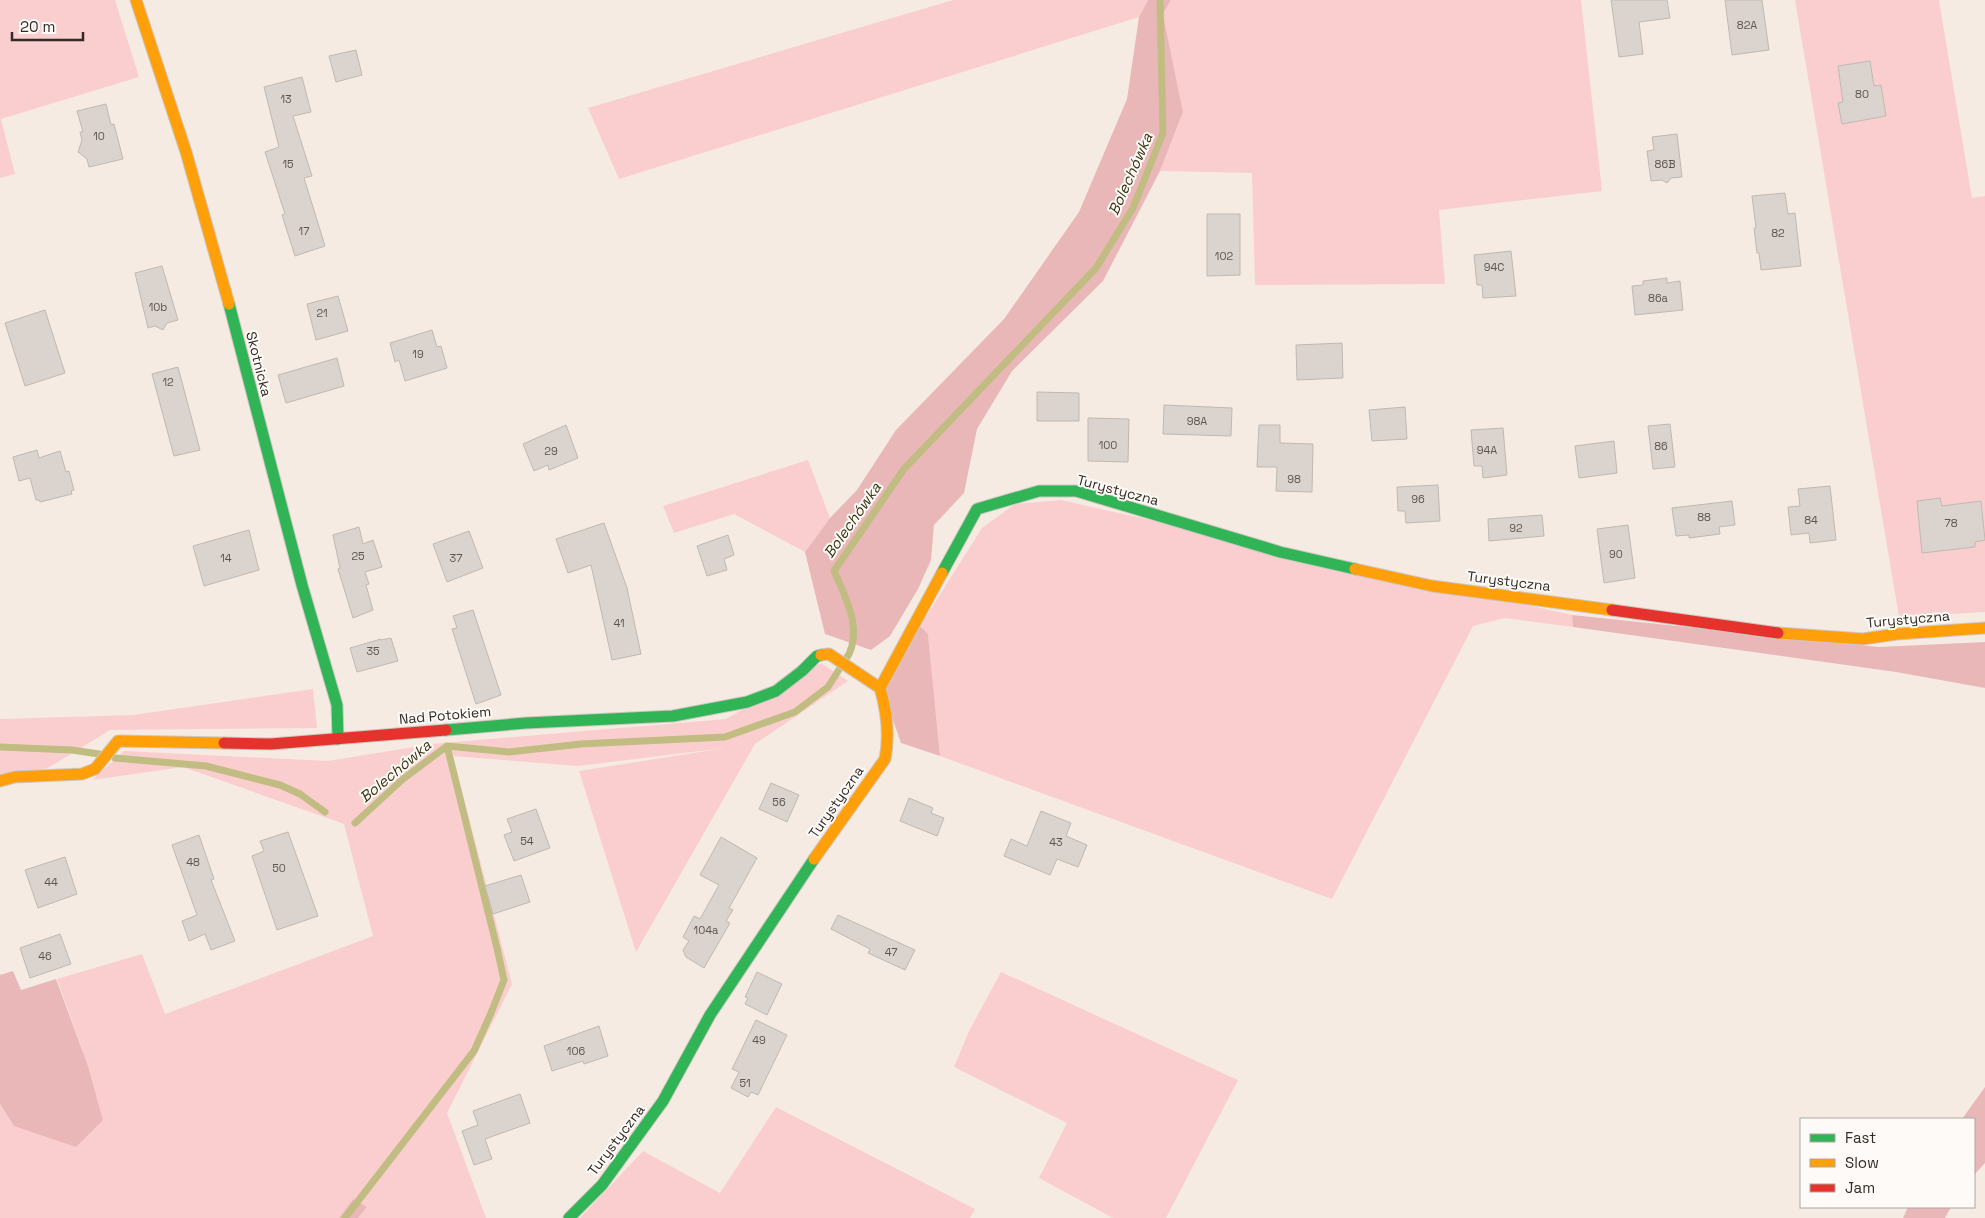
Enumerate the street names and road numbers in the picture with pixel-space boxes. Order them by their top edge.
street label: Skotnicka [242,330,276,398]
street label: Turystyczna [1075,470,1161,510]
street label: Turystyczna [1466,567,1552,595]
street label: Turystyczna [1865,606,1951,632]
street label: Nad Potokiem [398,702,492,728]
street label: Turystyczna [805,762,867,842]
street label: Turystyczna [584,1101,648,1179]

